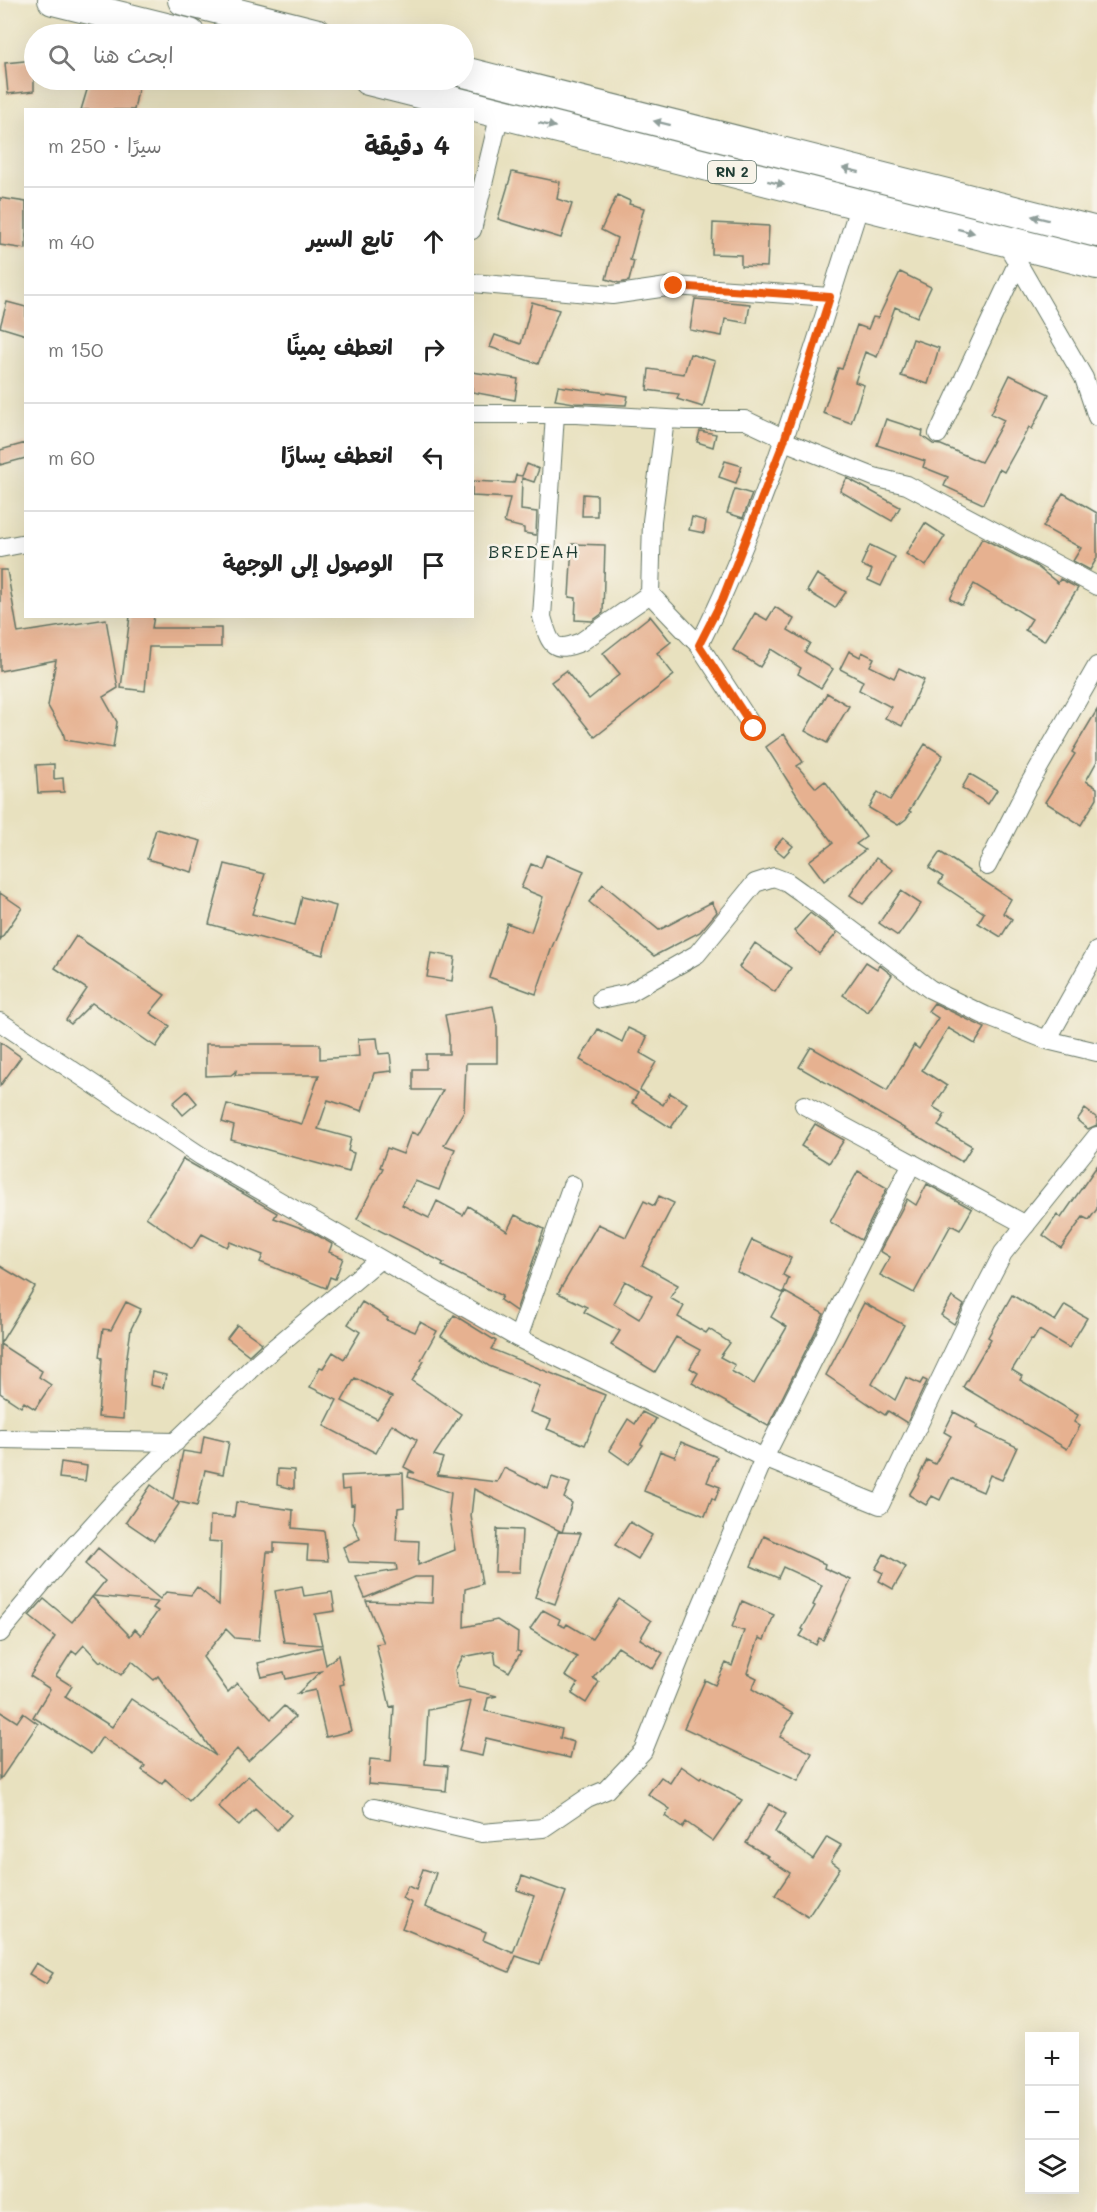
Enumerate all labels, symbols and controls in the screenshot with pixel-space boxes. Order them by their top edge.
search box [24,24,474,90]
text: ابحث هنا [93,40,174,69]
icon: search [45,41,78,74]
one-way arrow [653,117,671,127]
one-way arrow [538,120,556,130]
text: 4 دقيقة [364,128,450,162]
text: سيرًا · 250 m [48,132,162,158]
road number: RN 2 [708,161,756,183]
one-way arrow [842,165,860,175]
one-way arrow [767,178,786,188]
one-way arrow [1031,212,1049,222]
text: تابع السير [307,224,393,253]
icon: ahead [417,225,450,258]
one-way arrow [956,226,975,236]
text: 40 m [48,228,94,254]
route end [660,272,686,298]
text: انعطف يمينًا [287,332,393,361]
icon: right [417,333,450,366]
text: 150 m [48,336,103,362]
text: انعطف يسارًا [281,440,393,469]
icon: left [417,441,450,474]
text: 60 m [48,444,95,470]
district label: BREDEAH [488,539,580,563]
text: الوصول إلى الوجهة [222,548,393,577]
icon: arrive [417,549,450,582]
route start [740,715,766,741]
map controls [1025,2032,1079,2194]
button: + [1025,2032,1079,2086]
button: − [1025,2086,1079,2140]
button: layers [1025,2140,1079,2194]

